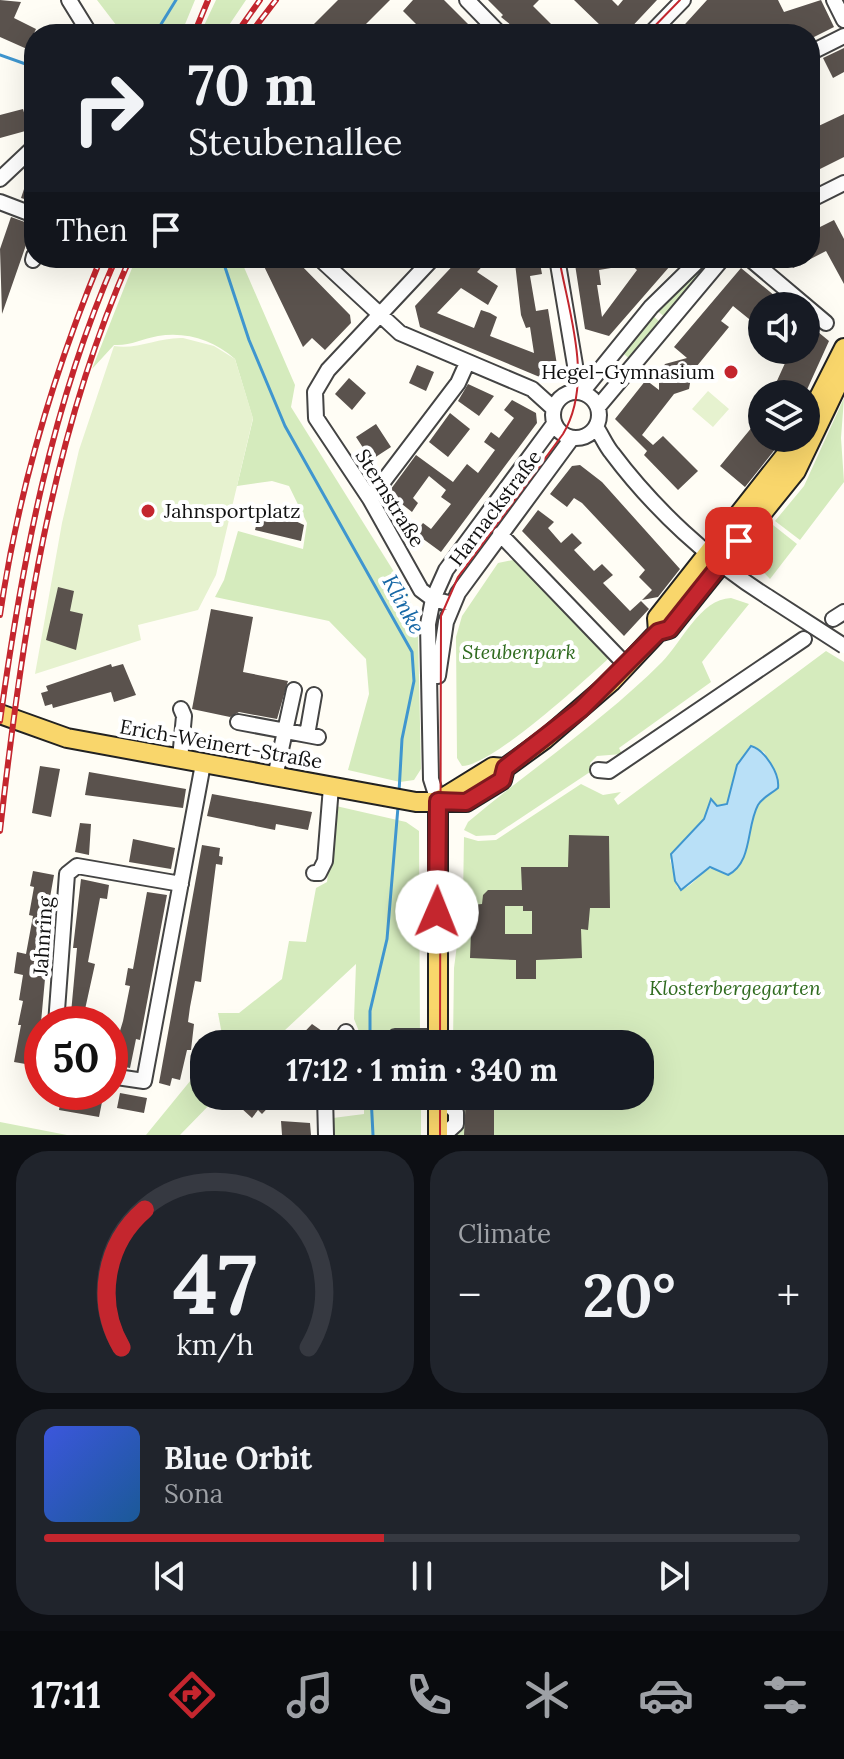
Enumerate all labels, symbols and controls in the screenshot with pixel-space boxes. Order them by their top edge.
text: 70 m [188,49,316,120]
icon: right [56,56,160,160]
text: Steubenallee [188,119,403,165]
icon: arrive [144,208,188,252]
text: Then [56,211,128,249]
map controls [748,292,820,452]
button: sound [748,292,820,364]
place label: Hegel-Gymnasium [541,359,715,384]
marker: Hegel-Gymnasium [722,363,740,381]
button: layers [748,380,820,452]
street label: Sternstraße [350,444,431,552]
street label: Harnackstraße [443,445,546,571]
place label: Jahnsportplatz [163,498,301,523]
marker: Jahnsportplatz [139,502,157,520]
pin [705,507,773,575]
icon: arrive [717,519,761,563]
water label: Klinke [376,569,432,639]
park label: Steubenpark [462,639,576,664]
street label: Erich-Weinert-Straße [118,713,325,774]
position arrow [395,870,479,954]
street label: Jahnring [27,895,58,977]
park label: Klosterbergegarten [649,975,822,1000]
speed limit sign: 50 [24,1006,128,1110]
text: 17:12 · 1 min · 340 m [286,1051,558,1089]
text: Climate [458,1217,551,1250]
text: 47 [173,1230,257,1337]
text: 20° [582,1257,676,1333]
text: − [458,1267,481,1323]
text: + [777,1267,800,1323]
text: km/h [176,1326,254,1363]
text: Blue Orbit [164,1439,312,1477]
text: Sona [164,1477,223,1510]
icon: previous [148,1554,192,1598]
icon: pause [400,1554,444,1598]
icon: next [652,1554,696,1598]
icon: directions [164,1667,220,1723]
icon: music [282,1667,338,1723]
icon: phone [401,1667,457,1723]
icon: climate [519,1667,575,1723]
icon: car [638,1667,694,1723]
icon: filters [757,1667,813,1723]
text: 17:11 [31,1672,101,1718]

